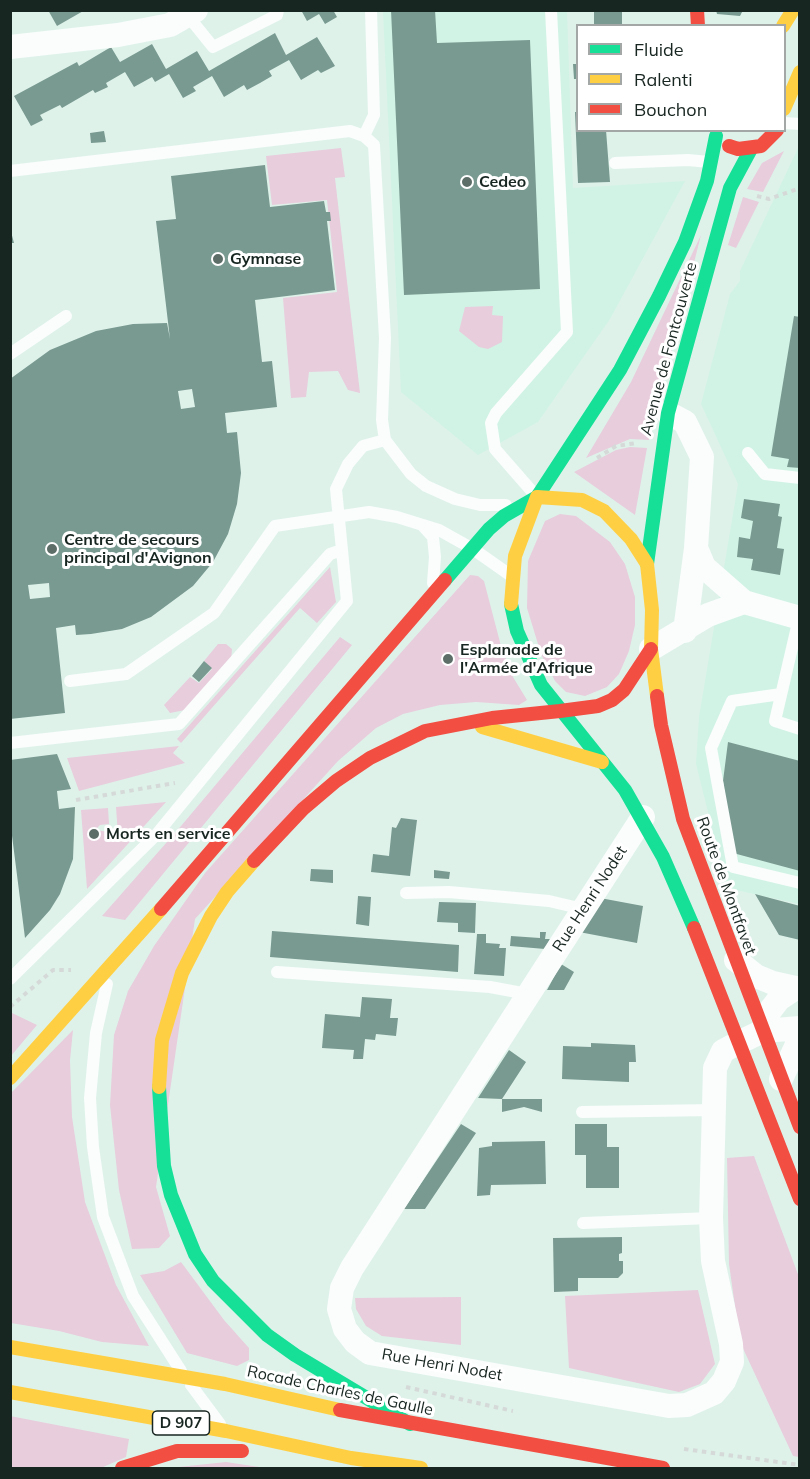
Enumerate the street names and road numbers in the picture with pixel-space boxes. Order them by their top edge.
street label: Avenue de Fontcouverte [637,260,701,438]
street label: Route de Montfavet [692,814,760,958]
street label: Rue Henri Nodet [549,842,631,956]
street label: Rue Henri Nodet [380,1345,504,1385]
street label: Rocade Charles de Gaulle [245,1362,435,1420]
road number: D 907 [152,1411,210,1435]

